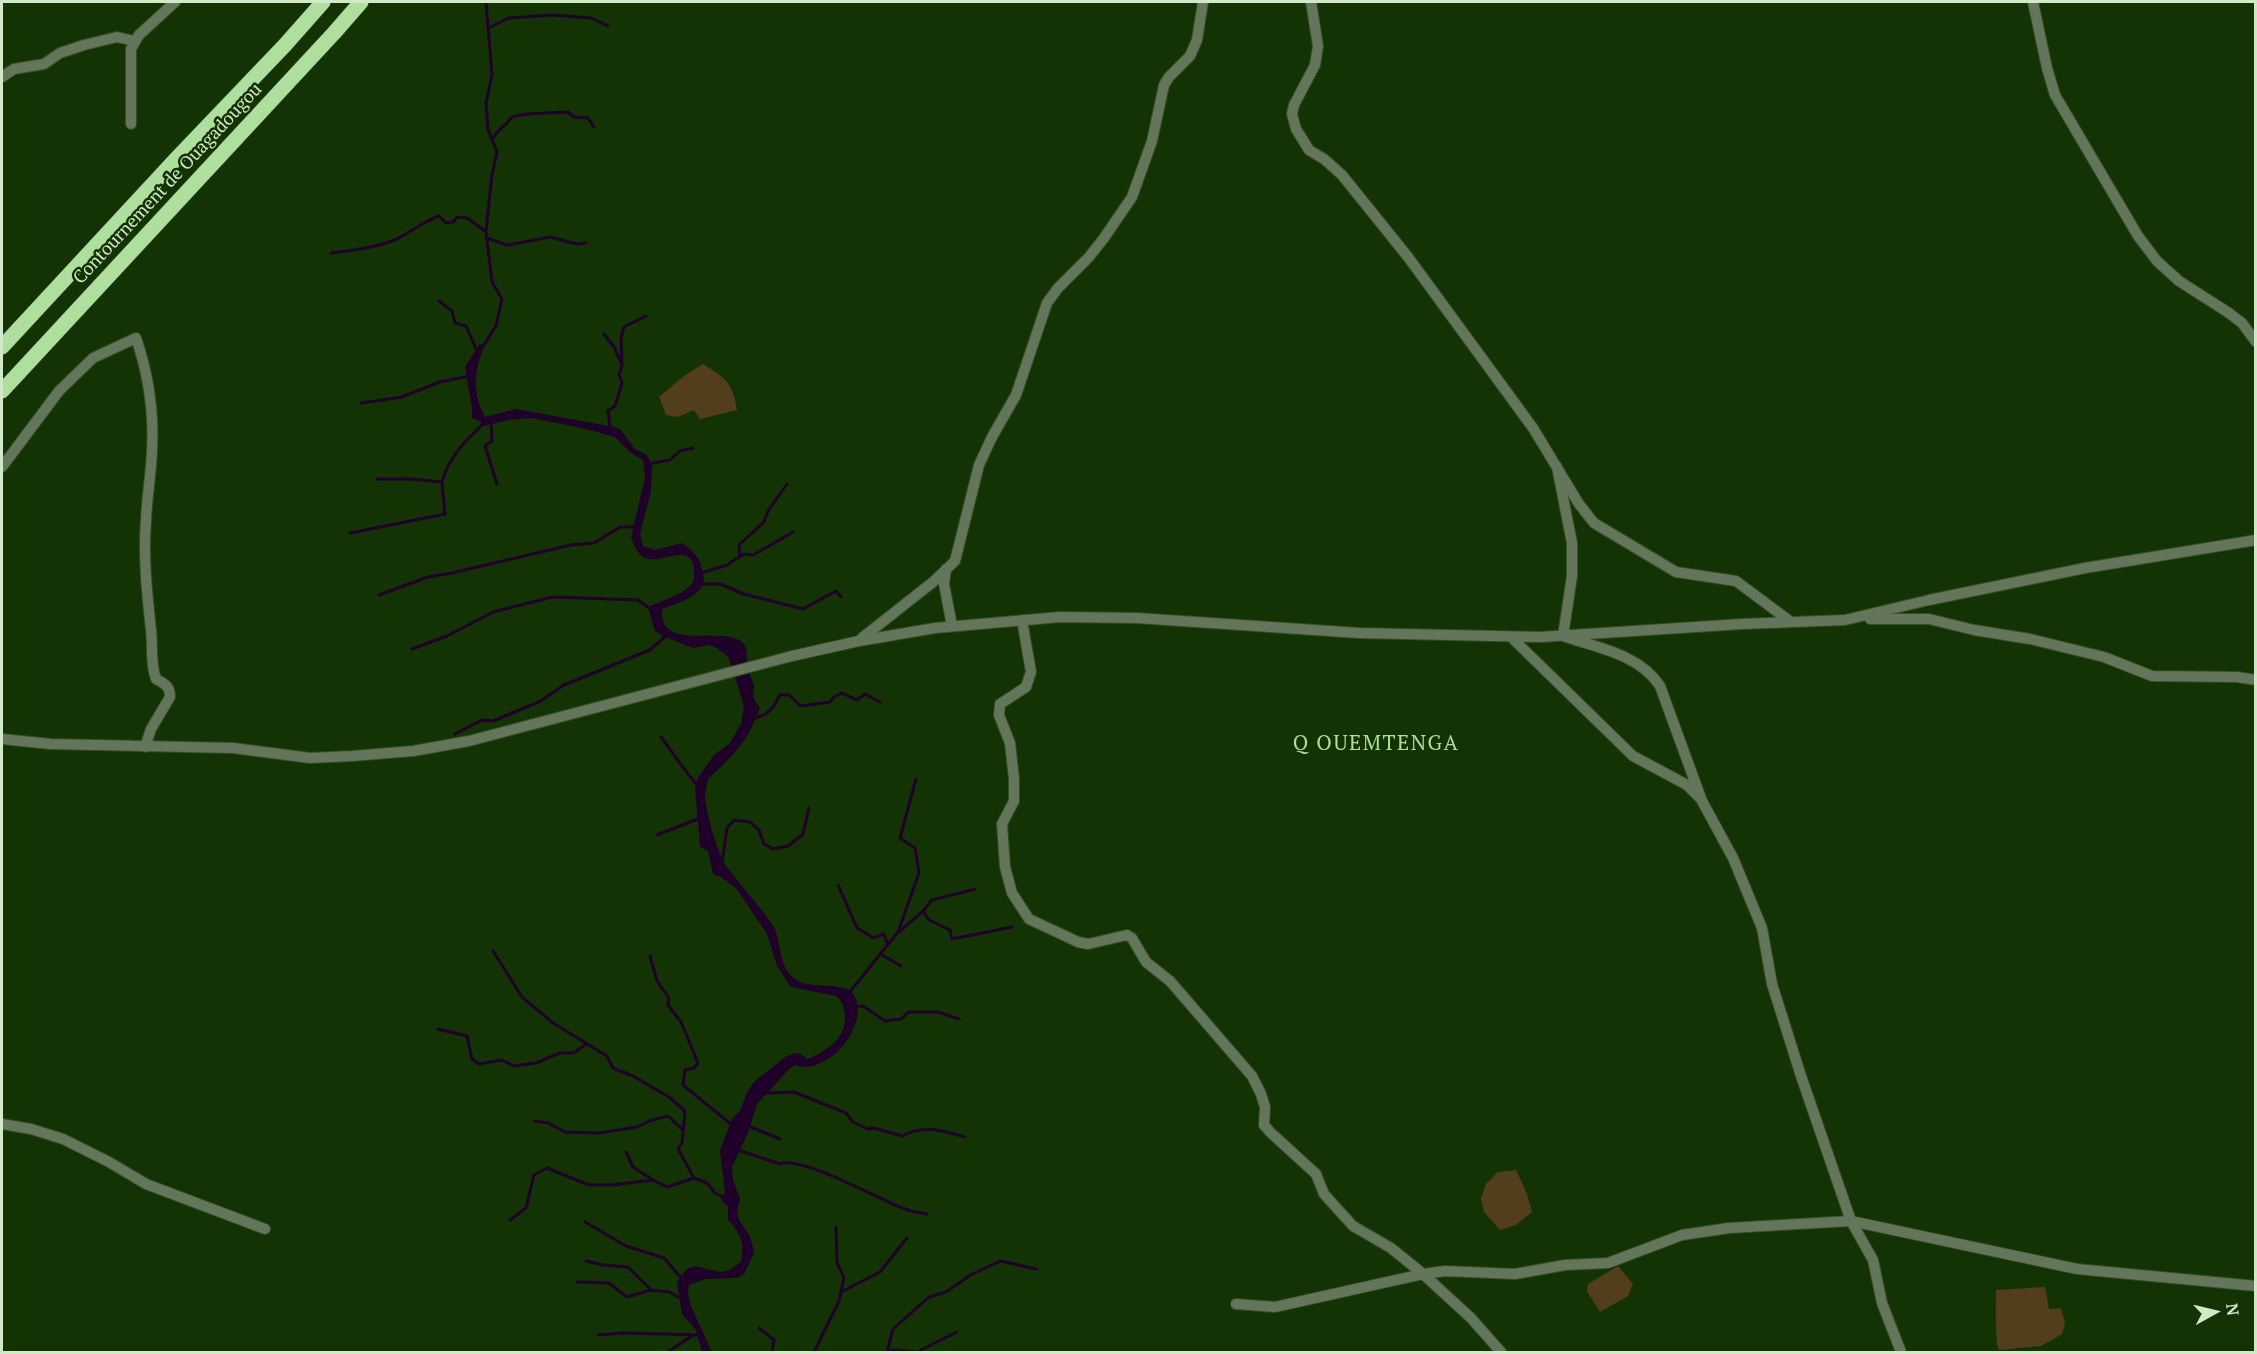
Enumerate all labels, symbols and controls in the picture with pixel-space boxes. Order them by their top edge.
street label: Contournement de Ouagadougou [69,79,267,289]
district label: Q OUEMTENGA [1293,731,1459,757]
north arrow [2185,1282,2245,1342]
text: N [2221,1302,2245,1317]

